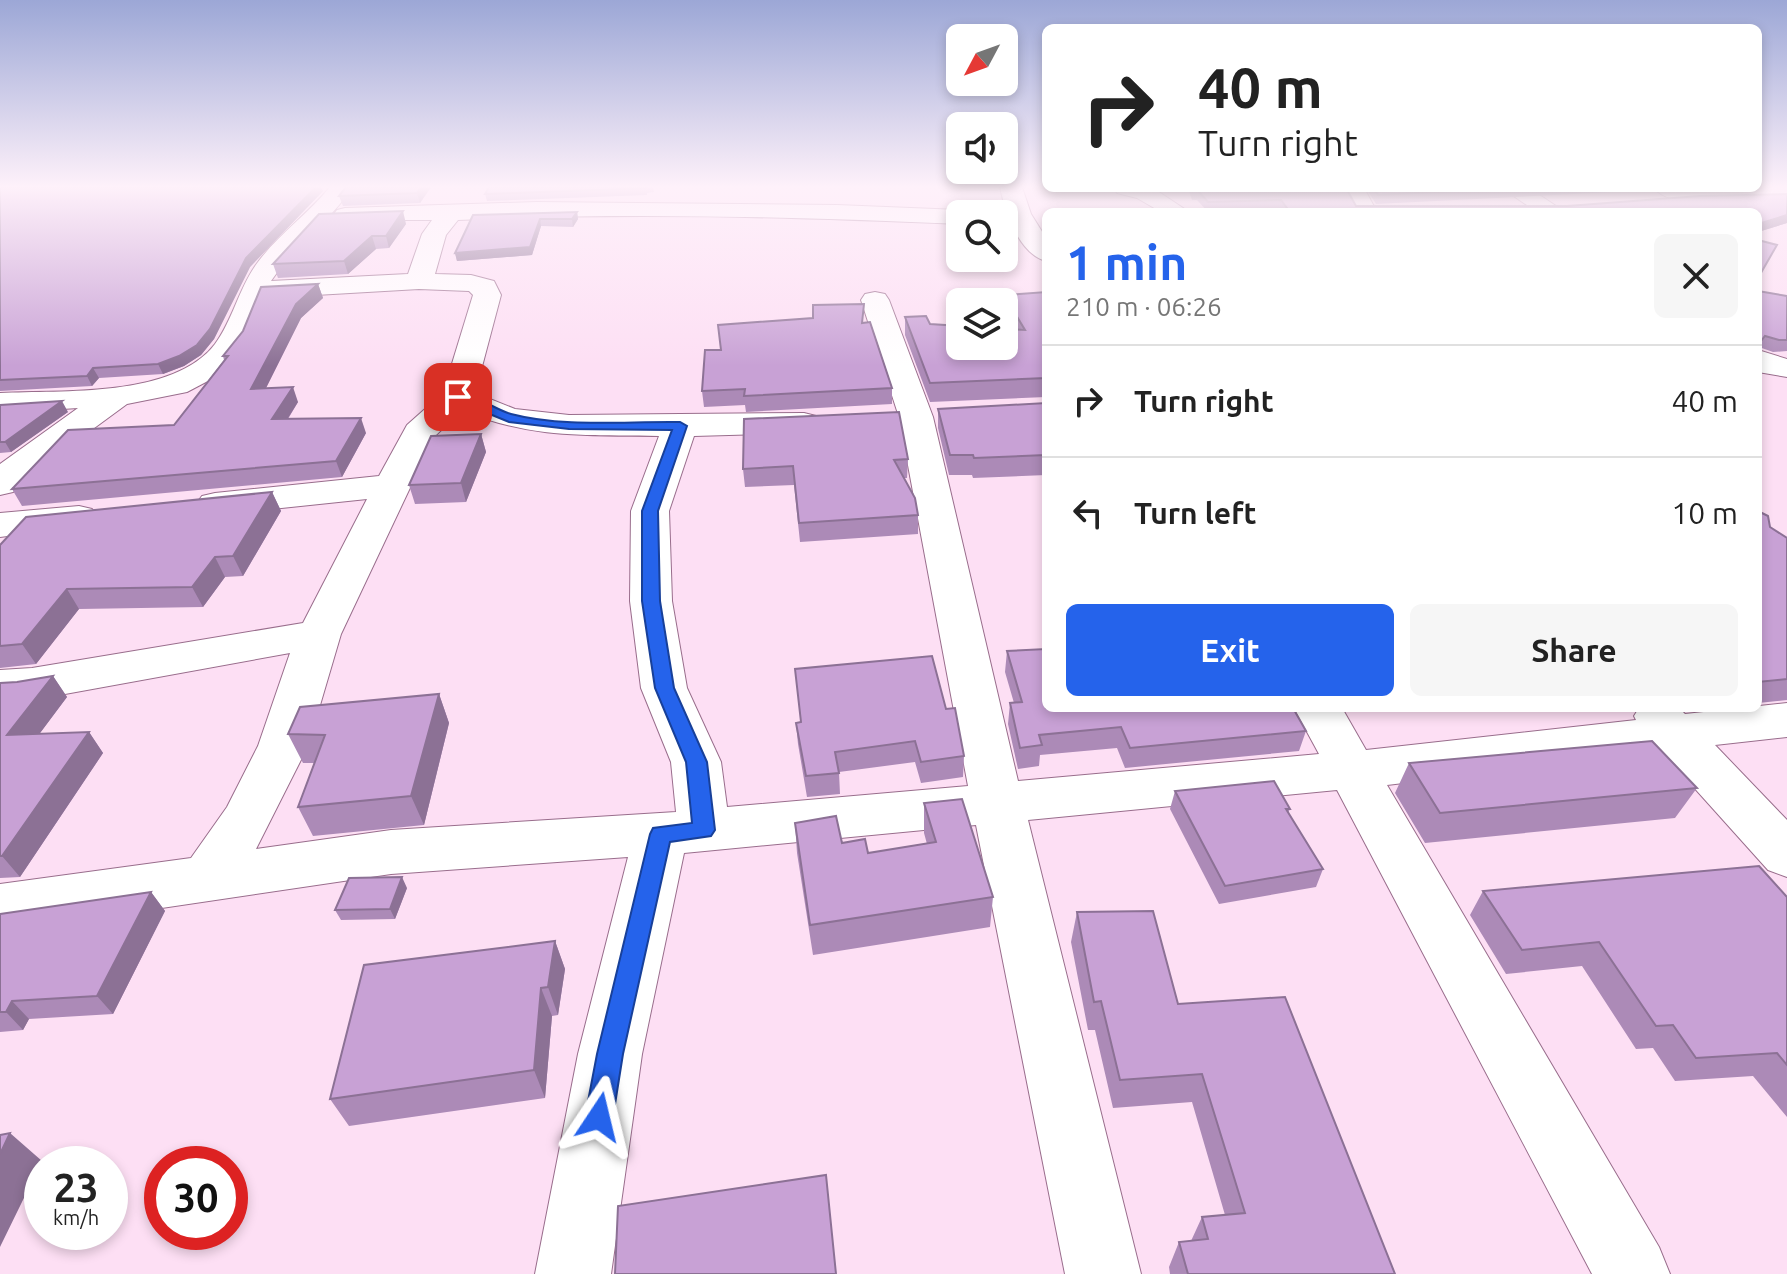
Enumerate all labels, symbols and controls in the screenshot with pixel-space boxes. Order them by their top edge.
north arrow [946,24,1018,96]
map controls [946,24,1018,360]
icon: right [1066,56,1170,160]
text: 40 m [1198,56,1323,119]
button: sound [946,112,1018,184]
text: Turn right [1198,122,1358,163]
button: search [946,200,1018,272]
button: close [1654,234,1738,318]
text: 1 min [1066,235,1187,289]
button: layers [946,288,1018,360]
text: 210 m · 06:26 [1066,292,1222,321]
pin [424,363,492,431]
icon: arrive [436,375,480,419]
icon: right [1066,379,1110,423]
text: Turn right [1134,384,1274,418]
text: 40 m [1671,384,1738,418]
icon: left [1066,491,1110,535]
text: Turn left [1134,496,1256,530]
text: 10 m [1671,496,1738,530]
button: Exit [1066,604,1394,696]
button: Share [1410,604,1738,696]
position arrow [557,1075,641,1159]
speed limit sign: 30 [144,1146,248,1250]
text: 23 [53,1165,99,1210]
text: km/h [53,1206,99,1229]

